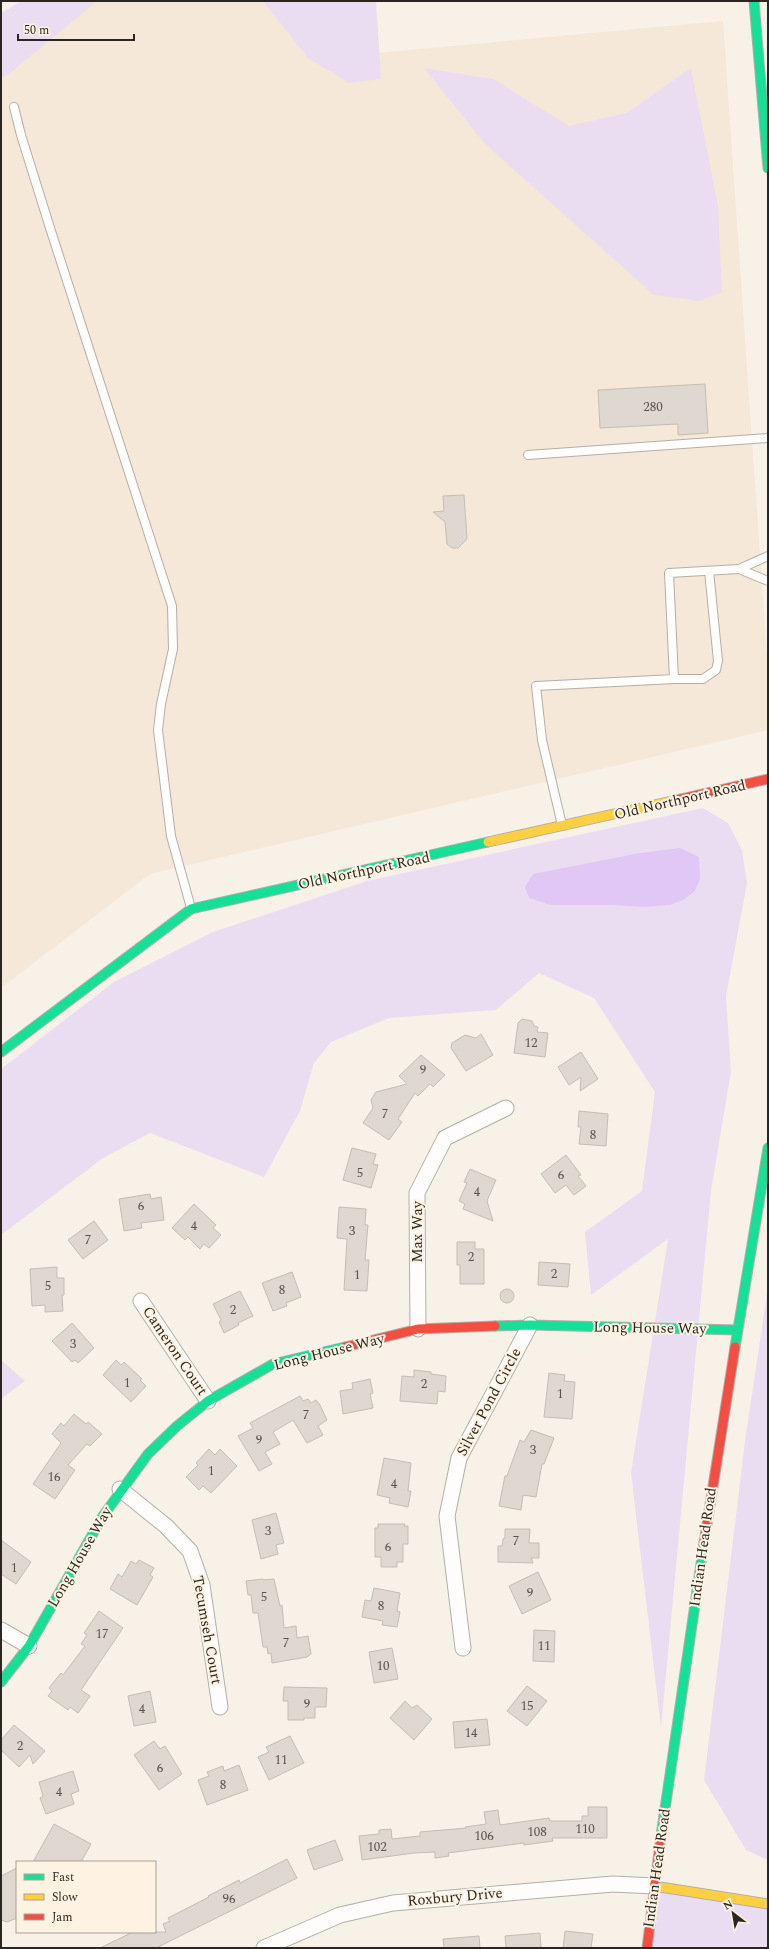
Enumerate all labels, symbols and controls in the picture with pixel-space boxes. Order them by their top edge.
scale bar [18,16,134,42]
text: 50 m [24,21,49,40]
house number: 280 [643,397,663,417]
street label: Old Northport Road [612,774,748,826]
street label: Old Northport Road [296,846,432,896]
house number: 12 [525,1033,538,1053]
house number: 9 [420,1060,427,1080]
house number: 7 [382,1104,388,1124]
house number: 8 [590,1125,596,1145]
house number: 5 [357,1163,363,1183]
house number: 6 [558,1165,565,1185]
house number: 4 [474,1182,481,1202]
house number: 6 [138,1196,145,1216]
street label: Max Way [406,1200,429,1263]
house number: 4 [191,1216,198,1236]
house number: 3 [349,1221,356,1241]
house number: 7 [85,1230,91,1250]
house number: 2 [468,1247,474,1267]
house number: 2 [551,1264,557,1284]
house number: 1 [354,1265,360,1285]
house number: 5 [45,1276,51,1296]
house number: 8 [279,1280,285,1300]
house number: 2 [230,1300,236,1320]
street label: Cameron Court [137,1302,213,1400]
street label: Long House Way [593,1316,708,1340]
street label: Long House Way [271,1327,387,1377]
house number: 3 [70,1334,77,1354]
street label: Silver Pond Circle [451,1344,527,1460]
house number: 1 [124,1373,130,1393]
house number: 2 [421,1374,427,1394]
house number: 1 [557,1384,563,1404]
house number: 7 [303,1405,309,1425]
house number: 9 [256,1430,263,1450]
house number: 3 [530,1440,537,1460]
house number: 1 [208,1461,214,1481]
house number: 16 [48,1467,61,1487]
house number: 4 [391,1474,398,1494]
street label: Indian Head Road [683,1486,723,1608]
street label: Long House Way [42,1502,119,1612]
house number: 3 [265,1521,272,1541]
house number: 7 [513,1531,519,1551]
house number: 6 [385,1537,392,1557]
house number: 1 [11,1558,17,1578]
street label: Tecumseh Court [186,1574,228,1686]
house number: 9 [527,1583,534,1603]
house number: 5 [261,1587,267,1607]
house number: 8 [378,1596,384,1616]
house number: 17 [96,1624,109,1644]
house number: 7 [283,1633,289,1653]
house number: 11 [538,1636,551,1656]
house number: 10 [377,1656,390,1676]
house number: 9 [304,1694,311,1714]
house number: 15 [521,1696,534,1716]
house number: 4 [139,1699,146,1719]
house number: 14 [465,1723,478,1743]
house number: 2 [17,1736,23,1756]
house number: 11 [275,1750,288,1770]
house number: 6 [157,1758,164,1778]
house number: 8 [220,1775,226,1795]
house number: 4 [56,1782,63,1802]
street label: Indian Head Road [637,1807,677,1929]
house number: 110 [575,1819,595,1839]
house number: 108 [527,1822,547,1842]
house number: 106 [474,1826,494,1846]
house number: 102 [367,1837,387,1857]
legend [16,1861,156,1933]
text: Fast [52,1868,74,1887]
street label: Roxbury Drive [406,1881,504,1913]
text: Slow [52,1888,78,1907]
house number: 96 [223,1889,236,1909]
north arrow [713,1893,753,1933]
text: N [720,1895,736,1914]
text: Jam [52,1908,73,1927]

